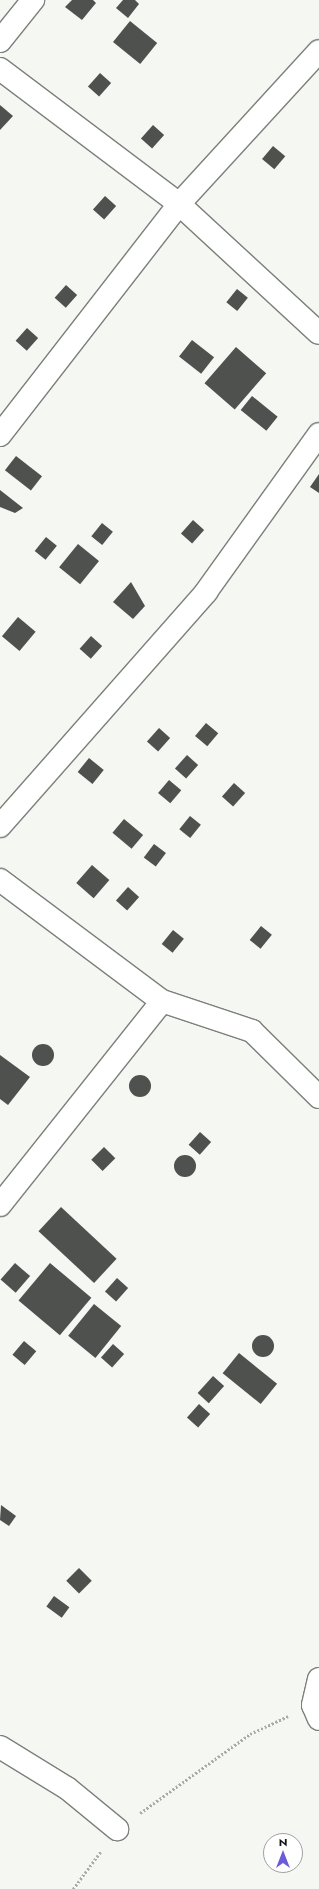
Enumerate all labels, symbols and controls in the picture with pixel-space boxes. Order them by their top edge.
north arrow [263,1833,303,1873]
text: N [279,1834,287,1850]

